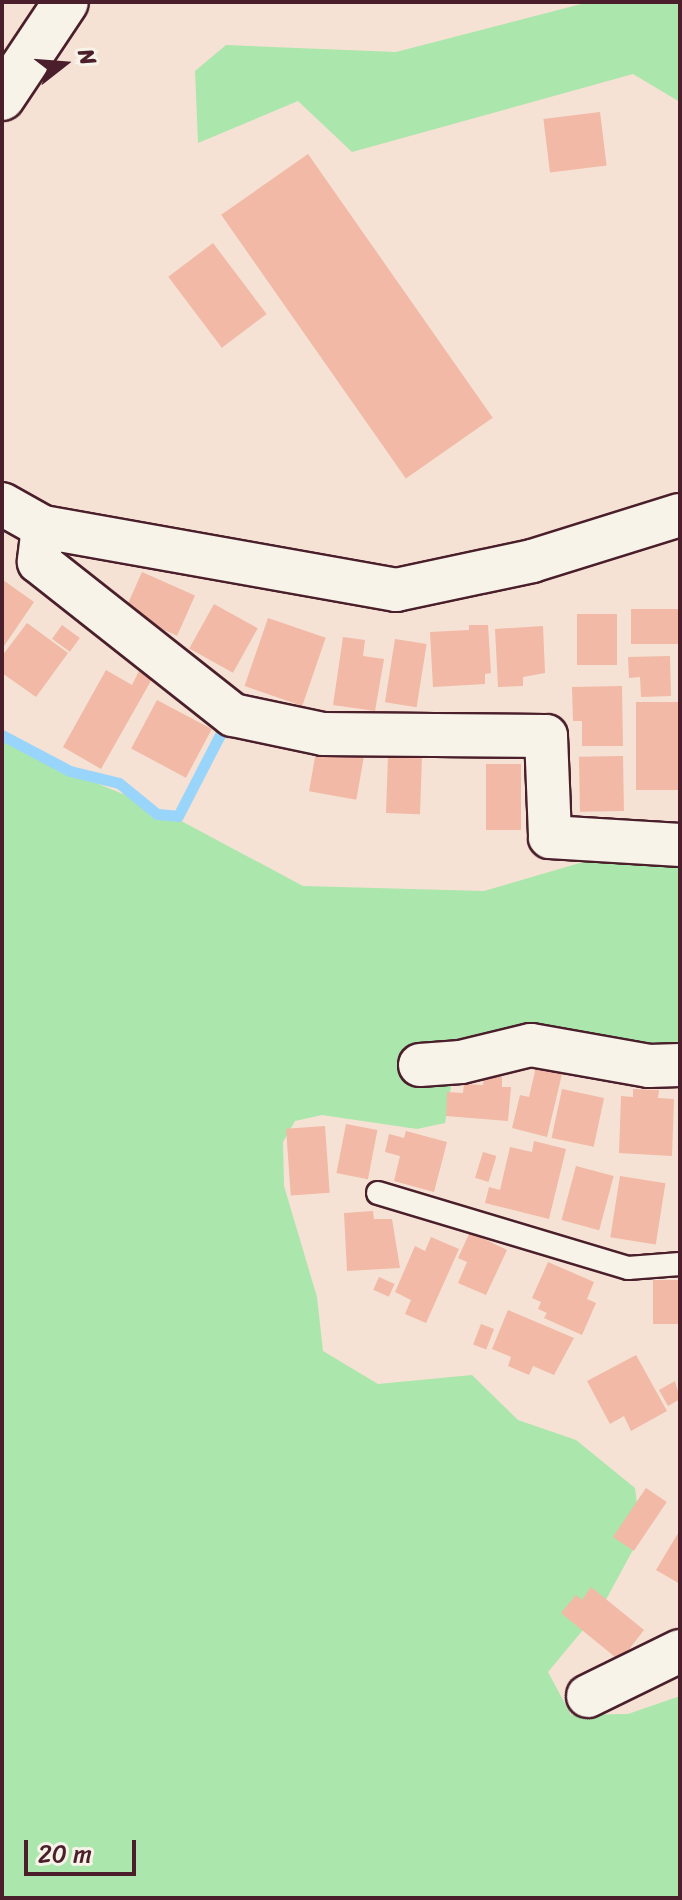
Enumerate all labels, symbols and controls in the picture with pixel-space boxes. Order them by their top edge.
north arrow [24,24,104,104]
text: N [67,44,108,70]
scale bar [28,1824,140,1874]
text: 20 m [38,1833,92,1875]

